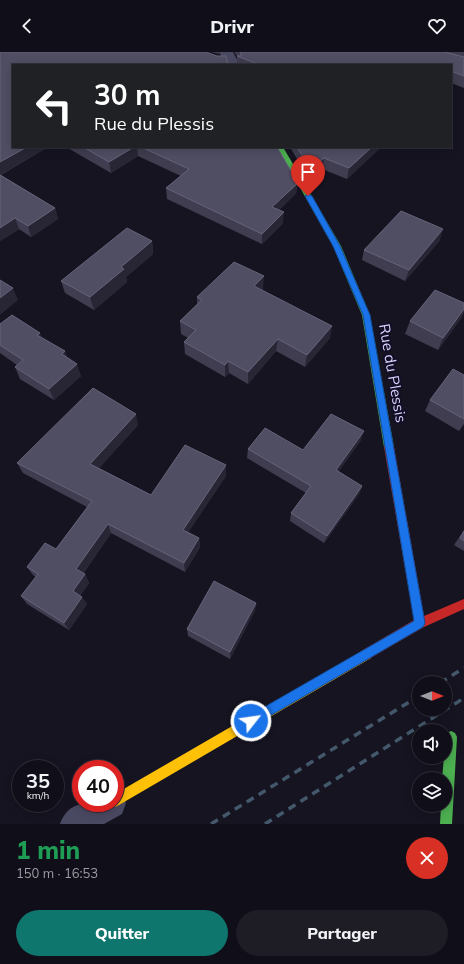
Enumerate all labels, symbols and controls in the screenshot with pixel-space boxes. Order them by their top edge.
icon: back [16,15,38,37]
text: Drivr [210,15,254,38]
icon: heart [426,15,448,37]
text: 30 m [94,77,160,112]
icon: left [28,80,80,132]
text: Rue du Plessis [94,112,214,135]
pin [291,155,325,196]
icon: arrive [297,161,319,183]
street label: Rue du Plessis [375,322,411,424]
north arrow [412,676,452,716]
map controls [412,676,452,812]
position arrow [230,700,272,742]
button: sound [412,724,452,764]
speed limit sign: 40 [72,760,124,812]
text: 35 [26,768,50,793]
button: layers [412,772,452,812]
text: km/h [27,789,49,802]
text: 1 min [16,835,80,865]
button: close [406,837,448,879]
text: 150 m · 16:53 [16,865,98,881]
button: Quitter [16,910,228,956]
button: Partager [236,910,448,956]

